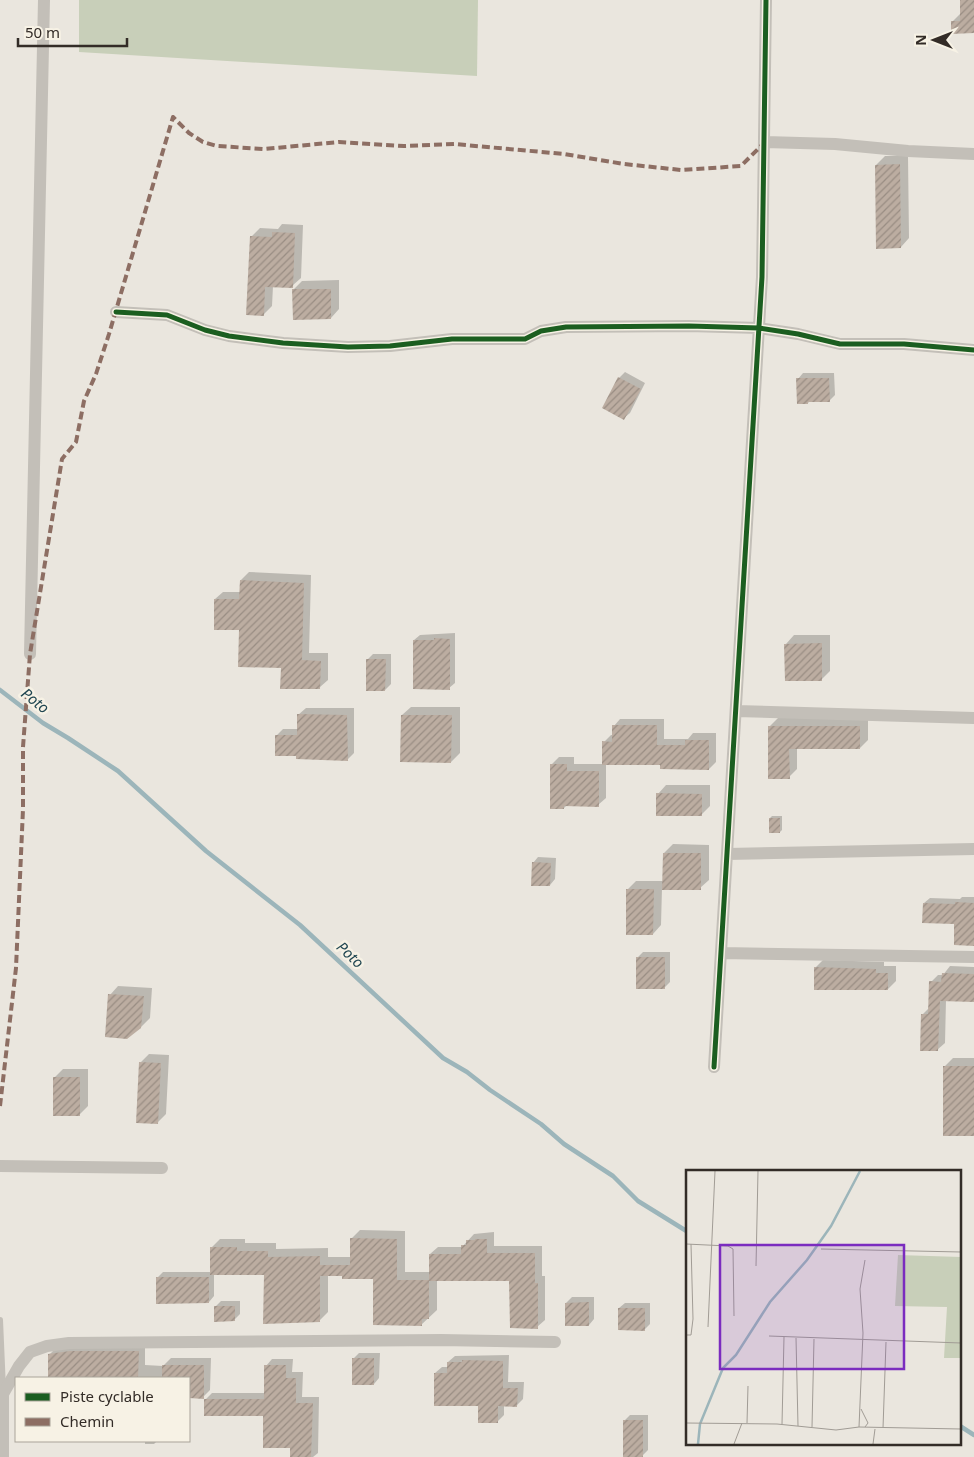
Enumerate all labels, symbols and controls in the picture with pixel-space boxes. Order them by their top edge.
scale bar [18,15,126,47]
north arrow [909,15,959,65]
text: 50 m [25,22,60,42]
text: N [911,34,930,46]
water label: Poto [17,683,54,717]
water label: Poto [333,937,369,972]
inset map [686,1170,962,1444]
legend [15,1377,190,1442]
text: Piste cyclable [60,1386,154,1406]
text: Chemin [60,1411,114,1431]

